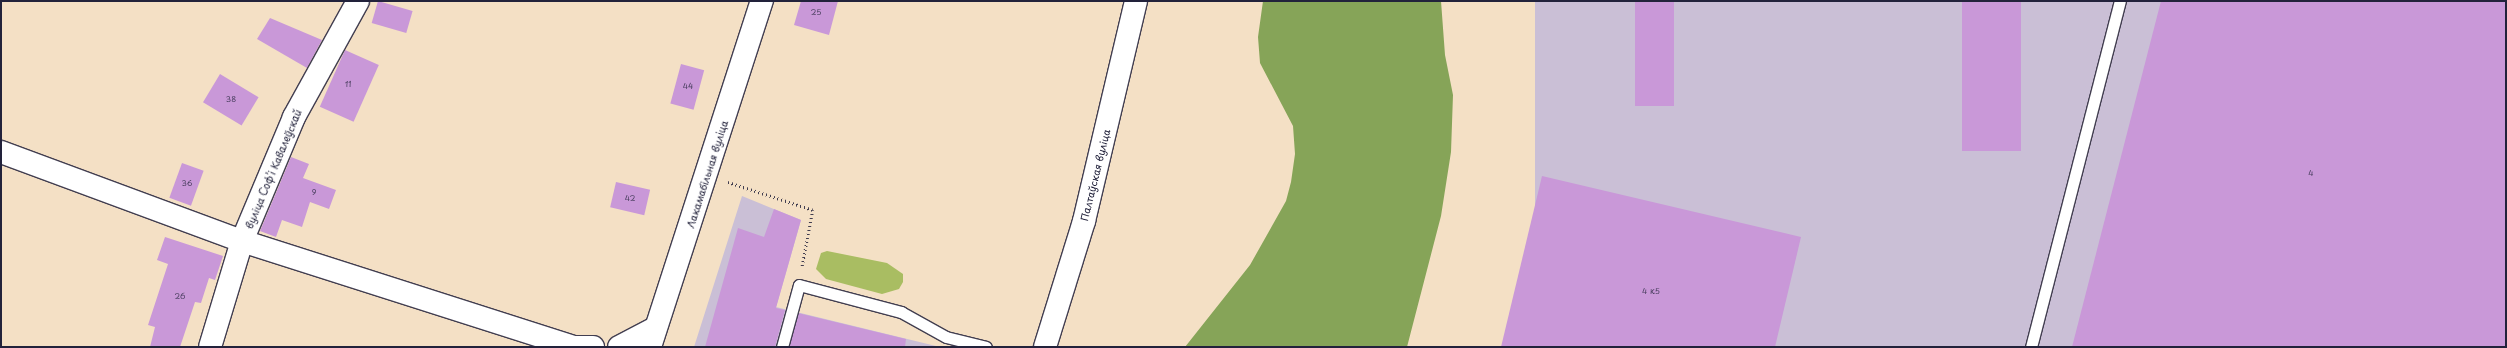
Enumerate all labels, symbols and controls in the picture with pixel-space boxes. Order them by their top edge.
house number: 25 [811,8,821,18]
house number: 11 [345,80,351,90]
house number: 44 [683,82,693,92]
house number: 38 [226,95,236,105]
street label: вуліца Софʼі Кавалеўскай [242,107,304,231]
street label: Лакамабільная вуліца [684,119,730,229]
street label: Палтаўская вуліца [1078,128,1112,222]
house number: 4 [2308,169,2314,179]
house number: 36 [182,179,192,189]
house number: 9 [312,188,316,198]
house number: 42 [625,194,635,204]
house number: 4 к5 [1642,287,1660,297]
house number: 26 [175,292,185,302]

